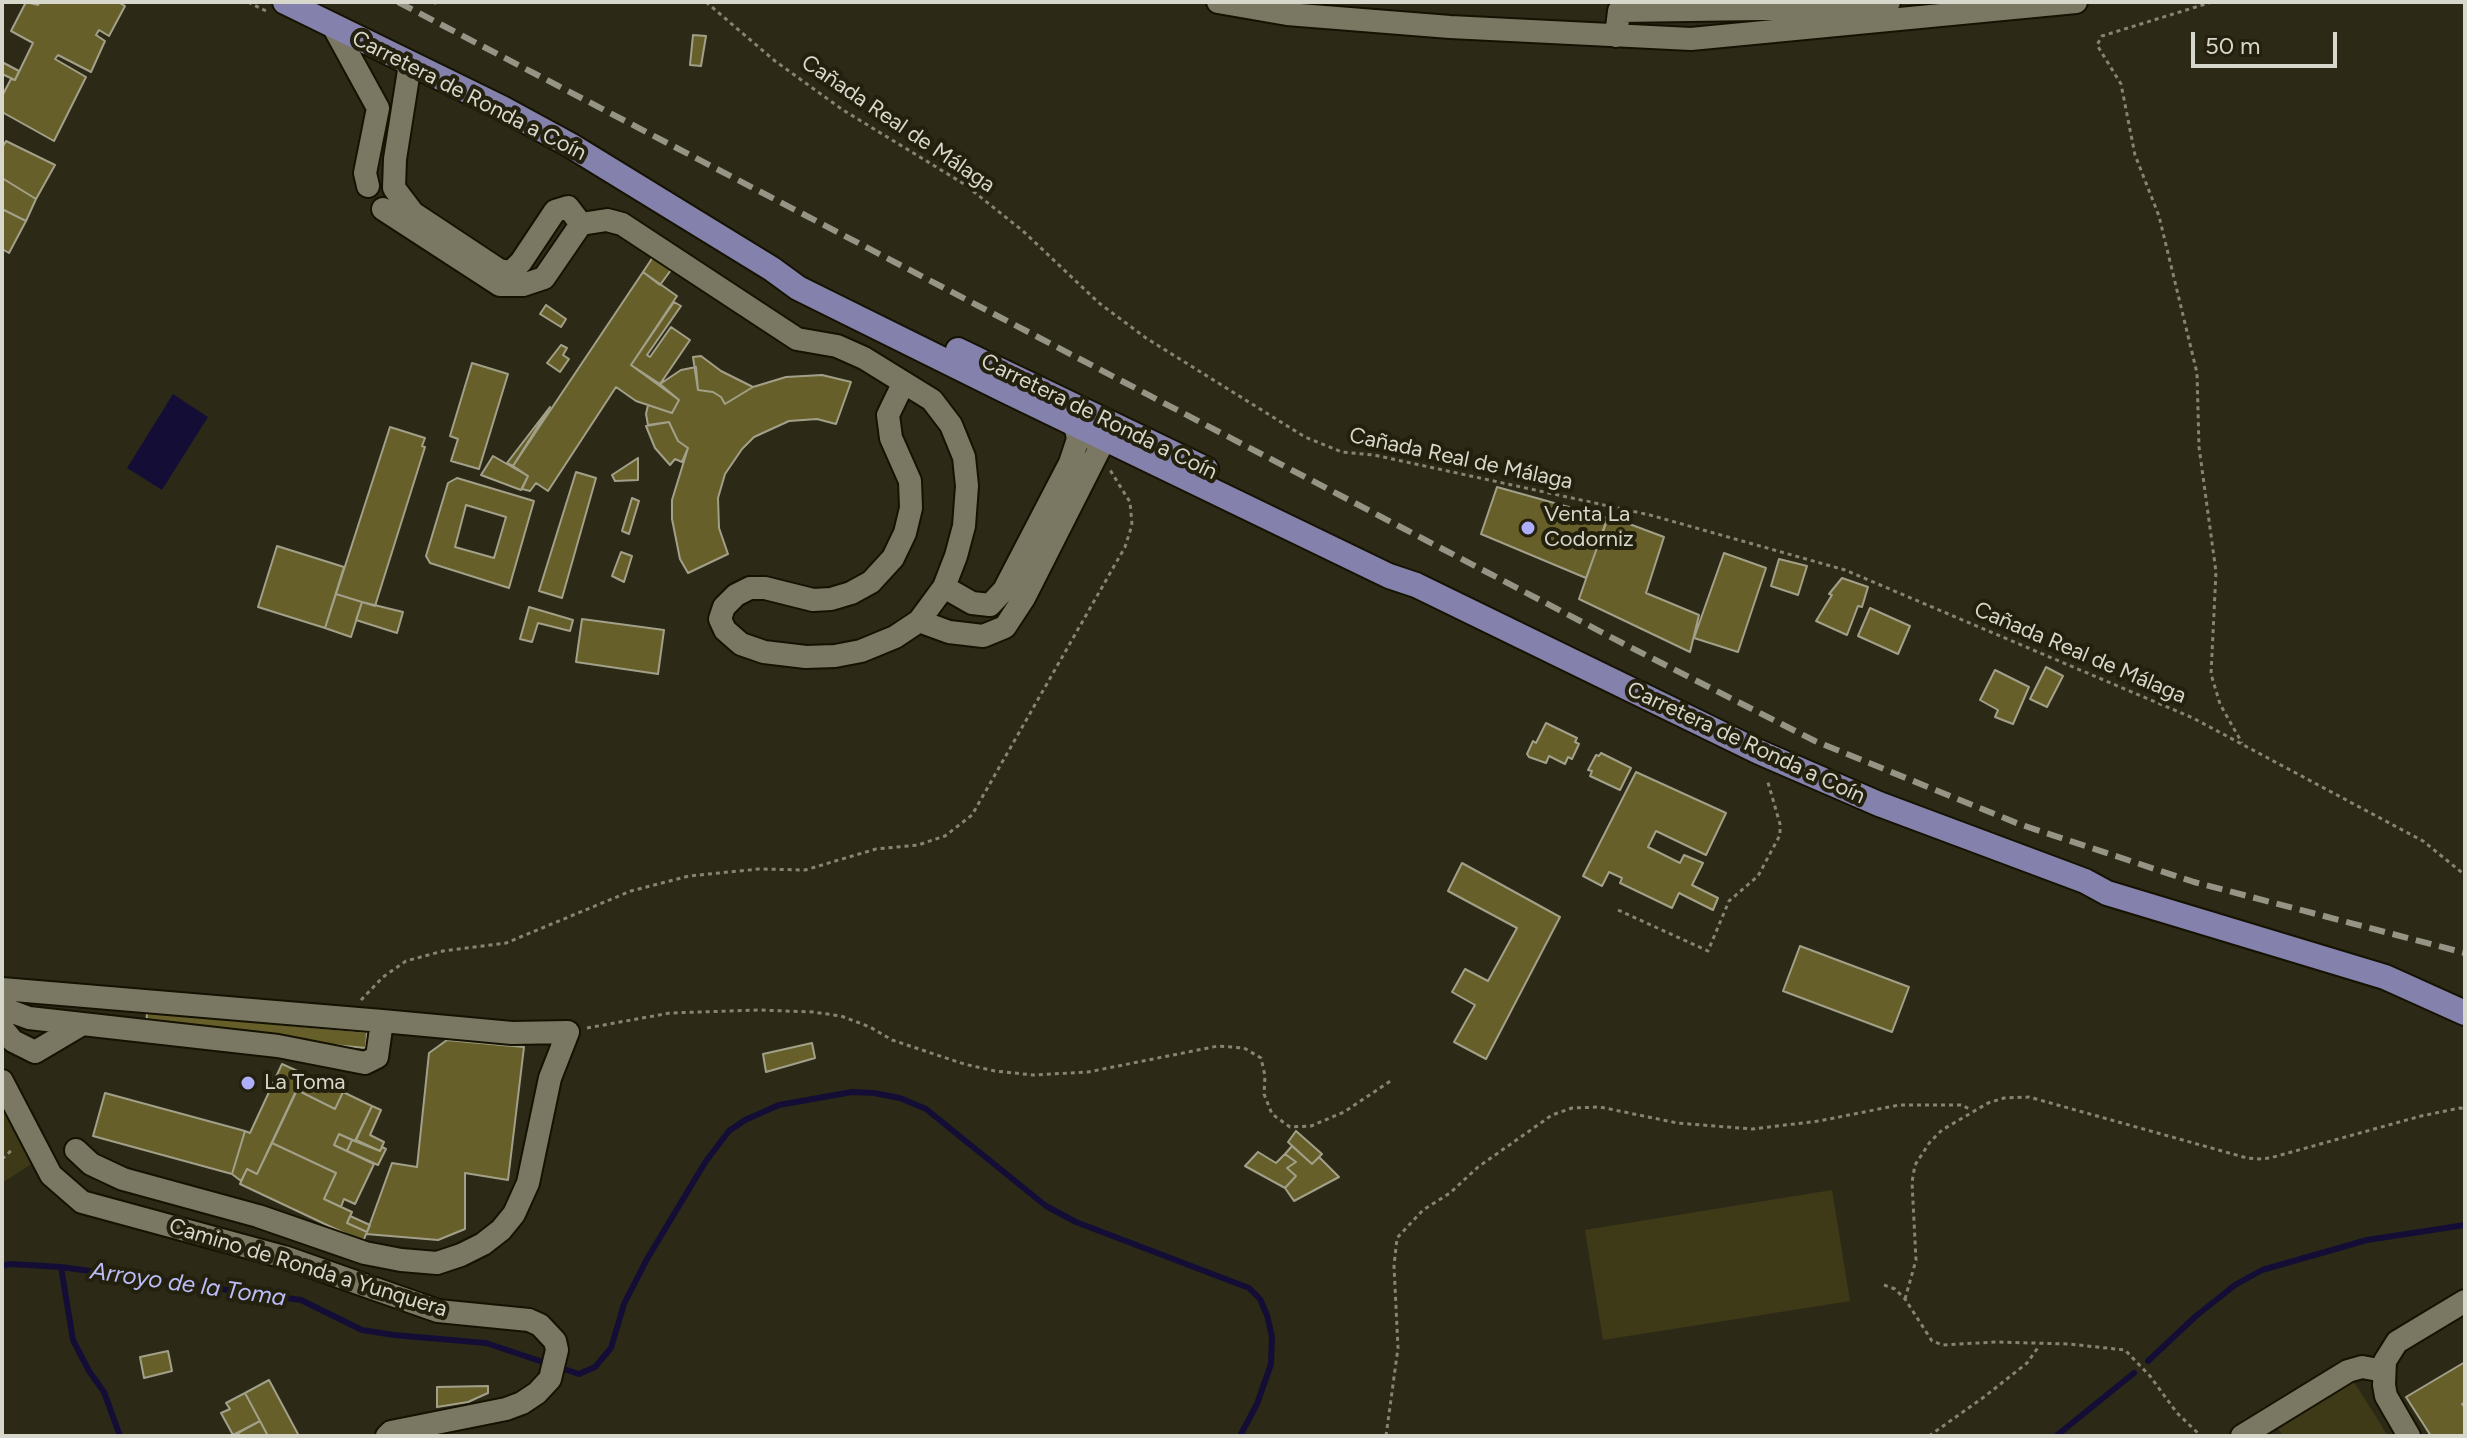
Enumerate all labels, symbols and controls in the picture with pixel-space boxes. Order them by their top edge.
scale bar [2195,16,2341,66]
street label: Carretera de Ronda a Coín [347,25,591,167]
text: 50 m [2205,31,2261,60]
street label: Cañada Real de Málaga [796,49,1000,199]
street label: Carretera de Ronda a Coín [977,348,1221,486]
street label: Cañada Real de Málaga [1347,422,1575,496]
place label: Venta La Codorniz [1544,502,1634,554]
marker: Venta La Codorniz [1519,519,1537,537]
street label: Cañada Real de Málaga [1970,596,2190,710]
street label: Carretera de Ronda a Coín [1623,676,1869,810]
place label: La Toma [264,1070,346,1096]
marker: La Toma [239,1074,257,1092]
street label: Camino de Ronda a Yunquera [166,1213,450,1323]
water label: Arroyo de la Toma [88,1257,288,1313]

